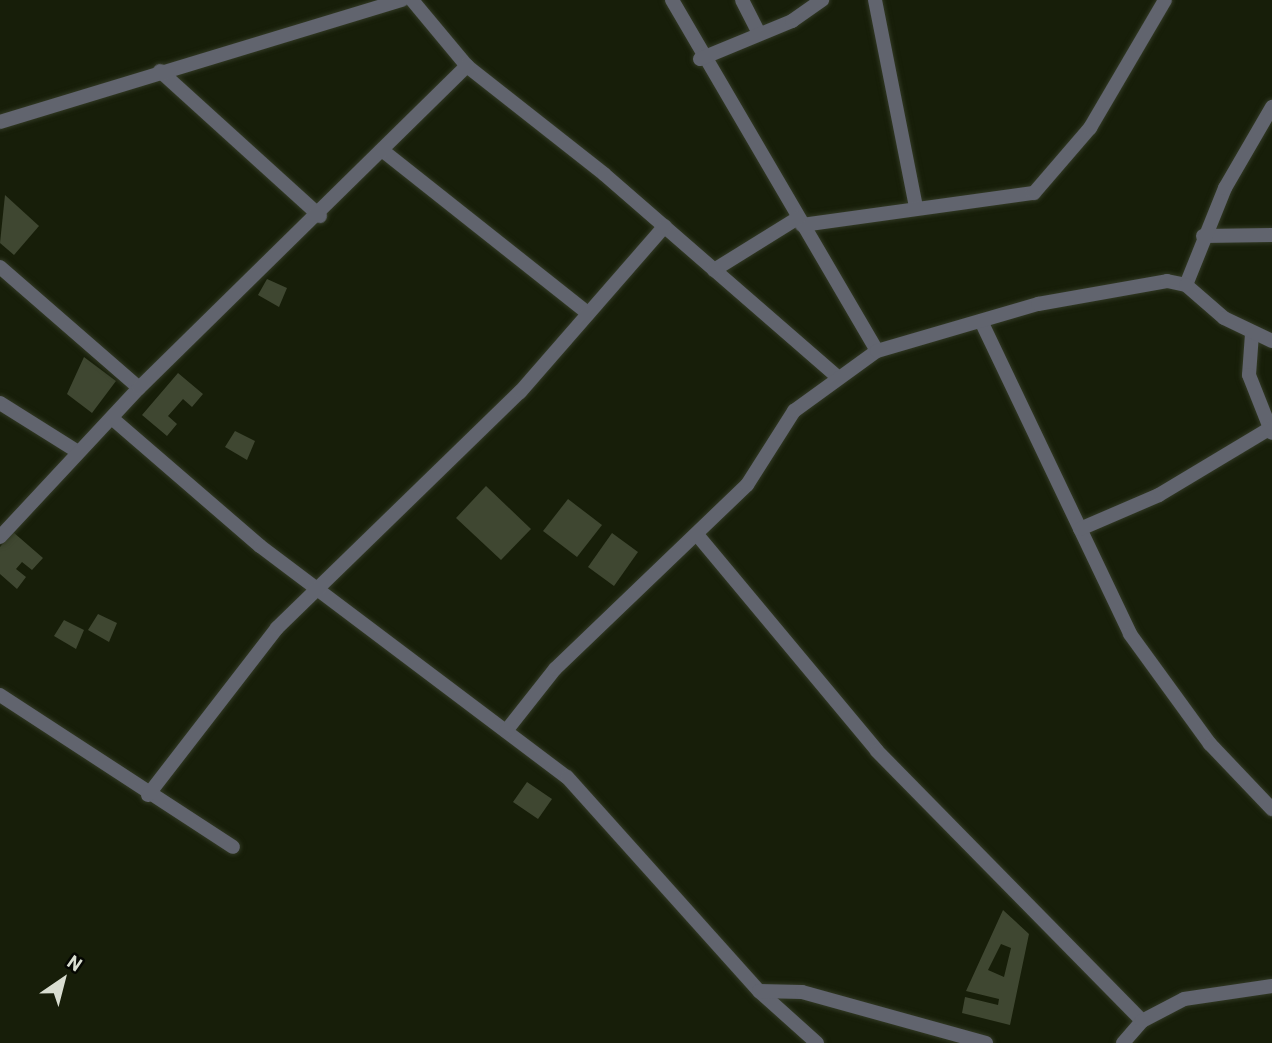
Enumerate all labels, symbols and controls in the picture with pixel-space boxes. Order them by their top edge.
north arrow [28,945,98,1015]
text: N [64,949,87,975]

